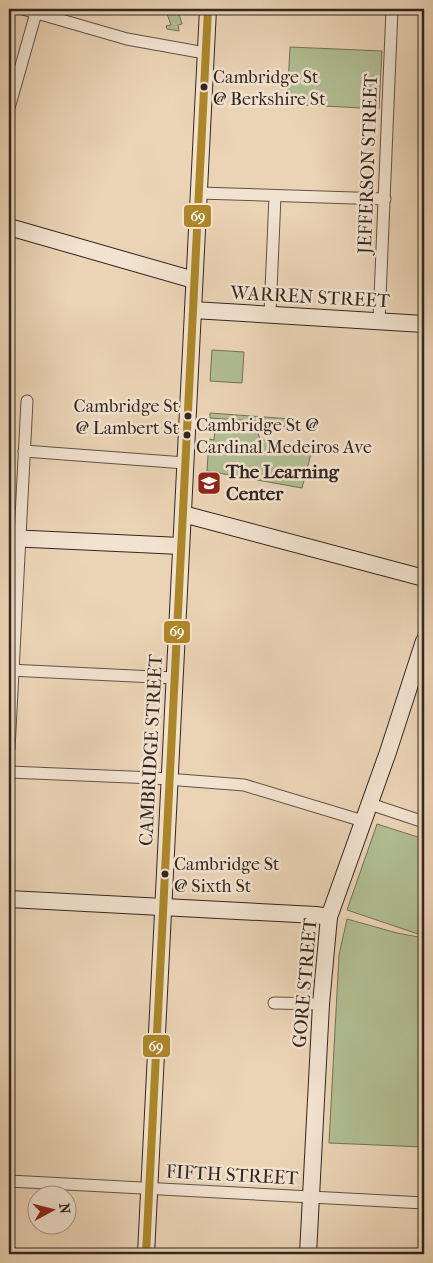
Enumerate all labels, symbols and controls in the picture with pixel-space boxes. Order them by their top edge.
place label: Cambridge St @ Berkshire St [213,67,326,110]
street label: JEFFERSON STREET [354,73,382,256]
marker: Cambridge St @ Berkshire St [199,82,209,92]
line badge: 69 [183,204,212,228]
text: 69 [191,208,205,225]
street label: WARREN STREET [229,282,391,312]
place label: Cambridge St @ Lambert St [74,396,180,439]
marker: Cambridge St @ Lambert St [183,411,193,421]
place label: Cambridge St @ Cardinal Medeiros Ave [196,415,372,458]
marker: Cambridge St @ Cardinal Medeiros Ave [182,430,192,440]
place label: The Learning Center [225,461,340,505]
school or university icon: The Learning Center [196,470,222,496]
line badge: 69 [163,620,191,644]
text: 69 [170,623,184,640]
street label: CAMBRIDGE STREET [135,653,167,846]
place label: Cambridge St @ Sixth St [174,854,280,897]
marker: Cambridge St @ Sixth St [160,869,170,879]
street label: GORE STREET [288,917,322,1049]
line badge: 69 [142,1034,171,1058]
text: 69 [149,1038,163,1055]
street label: FIFTH STREET [165,1161,299,1189]
north arrow [28,1186,78,1236]
text: N [55,1202,74,1215]

